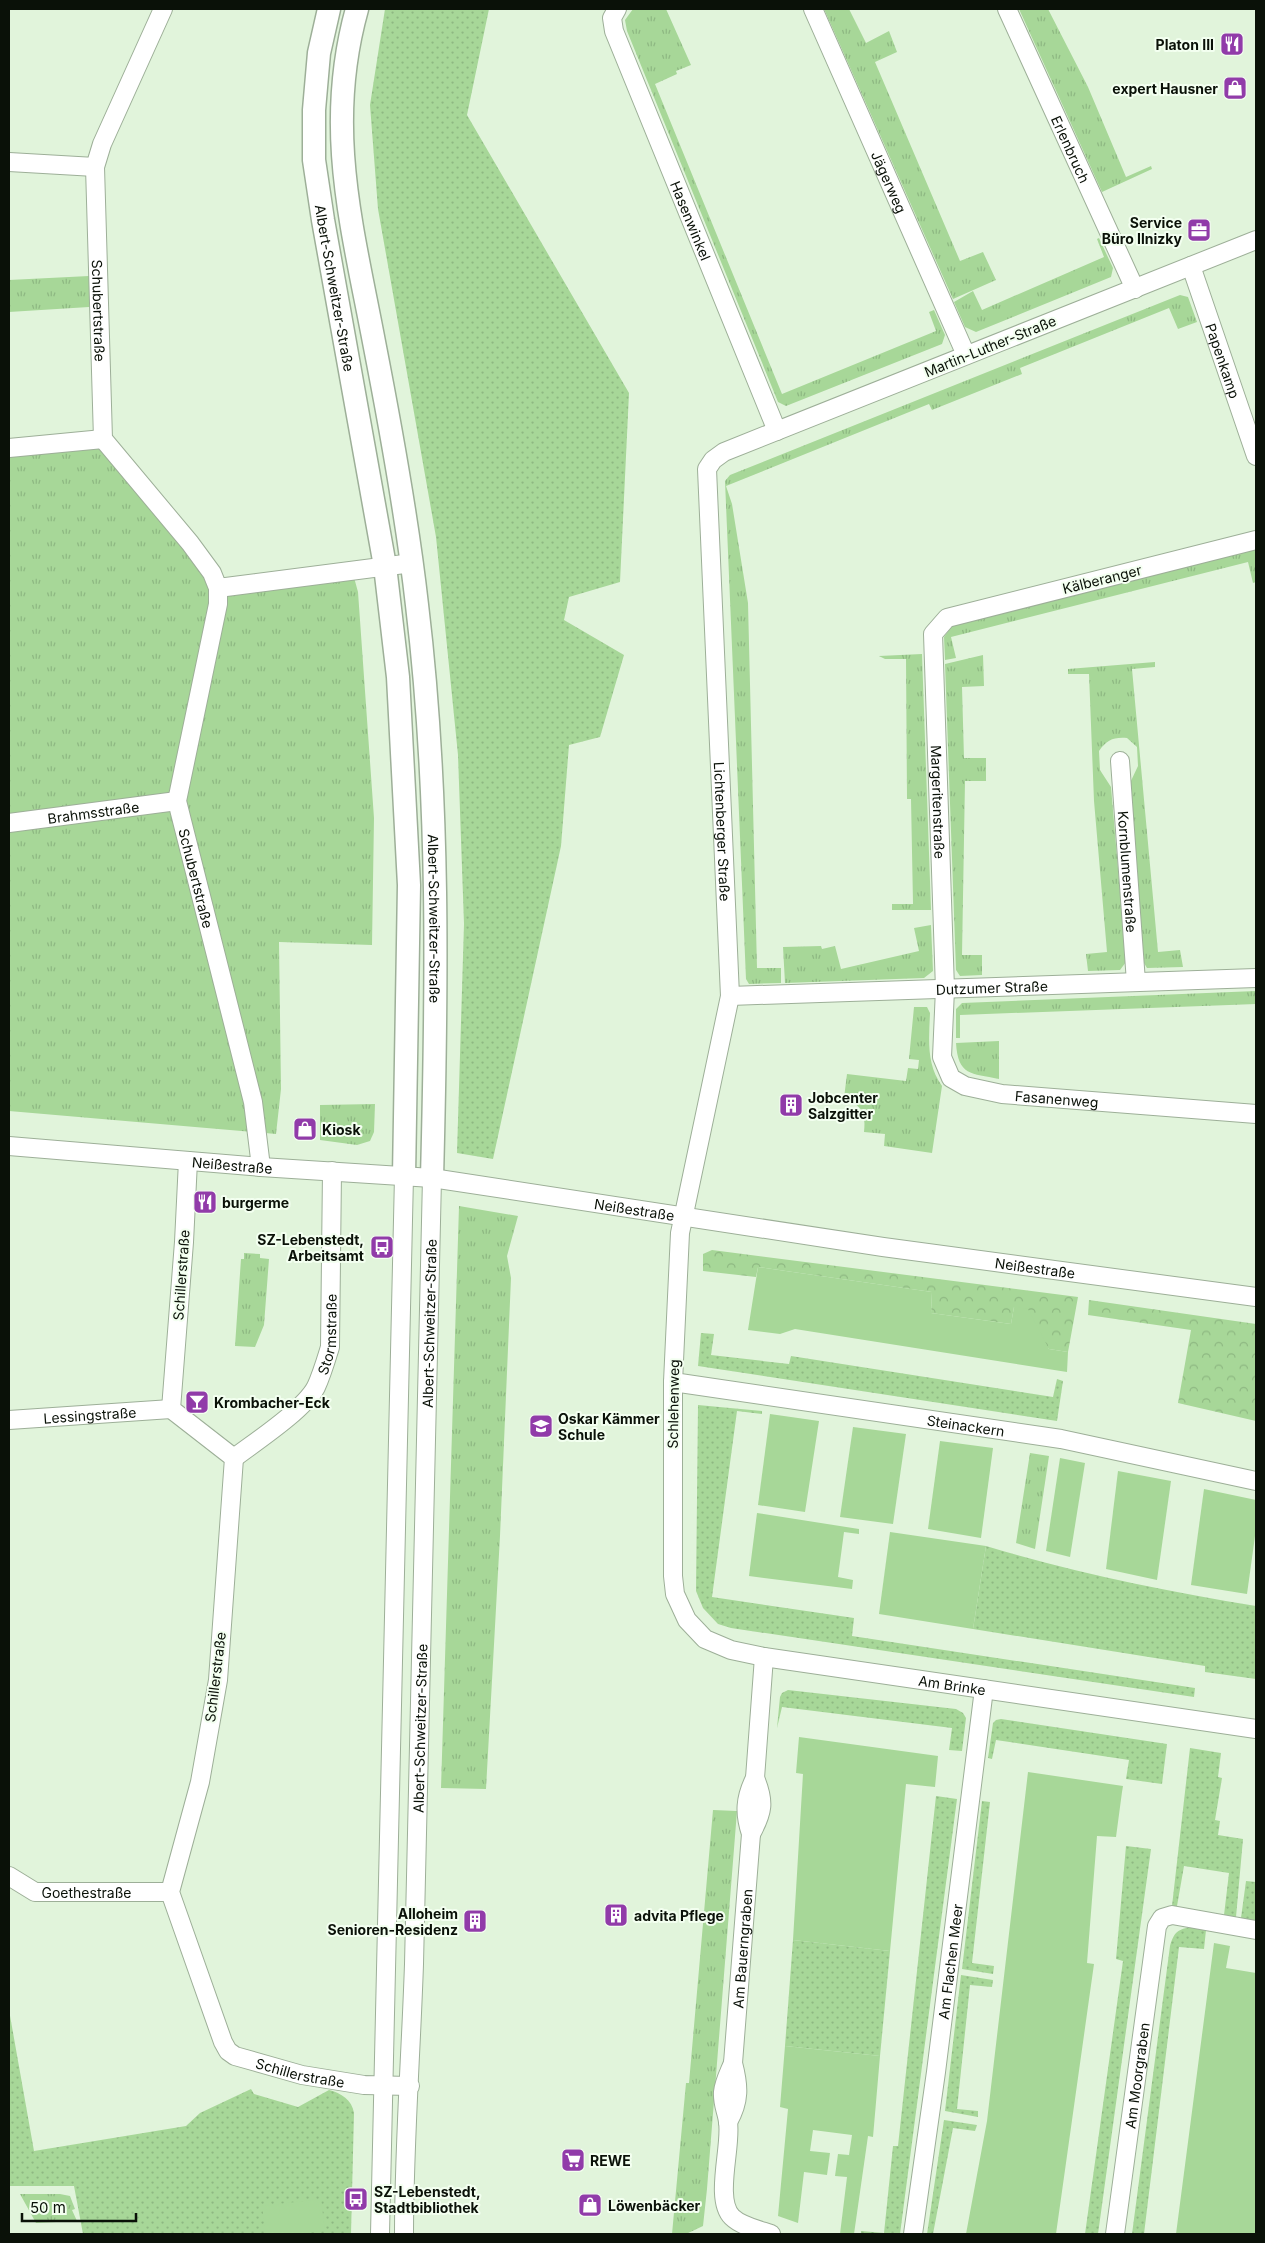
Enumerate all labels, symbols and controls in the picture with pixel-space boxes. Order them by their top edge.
restaurant icon: Platon III [1219,31,1245,57]
place label: Platon III [1156,36,1214,53]
shop icon: expert Hausner [1222,75,1248,101]
place label: expert Hausner [1112,80,1218,97]
street label: Erlenbruch [1048,113,1094,185]
street label: Jägerweg [868,148,911,215]
street label: Hasenwinkel [667,178,715,263]
street label: Albert-Schweitzer-Straße [312,203,358,373]
place label: Service Büro Ilnizky [1102,214,1183,247]
office icon: Service Büro Ilnizky [1186,217,1212,243]
street label: Schubertstraße [89,259,109,362]
street label: Martin-Luther-Straße [922,312,1058,380]
street label: Papenkamp [1203,321,1244,400]
street label: Kälberanger [1061,561,1143,597]
street label: Margeritenstraße [928,745,949,859]
street label: Lichtenberger Straße [711,761,734,902]
street label: Brahmsstraße [46,798,140,826]
street label: Kornblumenstraße [1115,810,1141,933]
street label: Schubertstraße [176,826,217,930]
street label: Albert-Schweitzer-Straße [425,834,444,1003]
street label: Dutzumer Straße [935,977,1048,997]
street label: Fasanenweg [1014,1087,1099,1110]
place label: Jobcenter Salzgitter [808,1089,878,1122]
building icon: Jobcenter Salzgitter [778,1092,804,1118]
shop icon: Kiosk [292,1116,318,1142]
place label: Kiosk [322,1121,361,1138]
street label: Neißestraße [191,1153,273,1176]
restaurant icon: burgerme [192,1189,218,1215]
place label: burgerme [222,1194,289,1211]
street label: Neißestraße [593,1194,676,1223]
street label: Schillerstraße [169,1229,193,1321]
place label: SZ-Lebenstedt, Arbeitsamt [257,1231,364,1264]
bus stop icon: SZ-Lebenstedt, Arbeitsamt [369,1234,395,1260]
street label: Albert-Schweitzer-Straße [418,1239,439,1408]
street label: Neißestraße [994,1254,1076,1281]
street label: Stormstraße [313,1294,339,1377]
street label: Schlehenweg [664,1359,682,1449]
bar icon: Krombacher-Eck [184,1389,210,1415]
place label: Krombacher-Eck [214,1394,331,1411]
street label: Lessingstraße [43,1403,137,1426]
place label: Oskar Kämmer Schule [558,1410,660,1443]
street label: Steinackern [926,1411,1006,1439]
school or university icon: Oskar Kämmer Schule [528,1413,554,1439]
street label: Schillerstraße [201,1631,229,1723]
street label: Albert-Schweitzer-Straße [409,1644,430,1813]
street label: Am Brinke [917,1671,987,1698]
street label: Goethestraße [41,1884,131,1901]
street label: Am Bauerngraben [729,1888,755,2009]
building icon: advita Pflege [603,1902,629,1928]
street label: Am Flachen Meer [934,1903,966,2020]
place label: Alloheim Senioren-Residenz [328,1905,458,1938]
place label: advita Pflege [634,1907,724,1924]
building icon: Alloheim Senioren-Residenz [462,1908,488,1934]
street label: Am Moorgraben [1121,2021,1152,2130]
street label: Schillerstraße [254,2054,346,2090]
supermarket icon: REWE [560,2147,586,2173]
place label: REWE [590,2152,631,2169]
place label: SZ-Lebenstedt, Stadtbibliothek [374,2183,481,2216]
bus stop icon: SZ-Lebenstedt, Stadtbibliothek [343,2186,369,2212]
scale bar [22,2190,136,2222]
shop icon: Löwenbäcker [577,2192,603,2218]
place label: Löwenbäcker [608,2197,701,2214]
text: 50 m [30,2198,66,2217]

